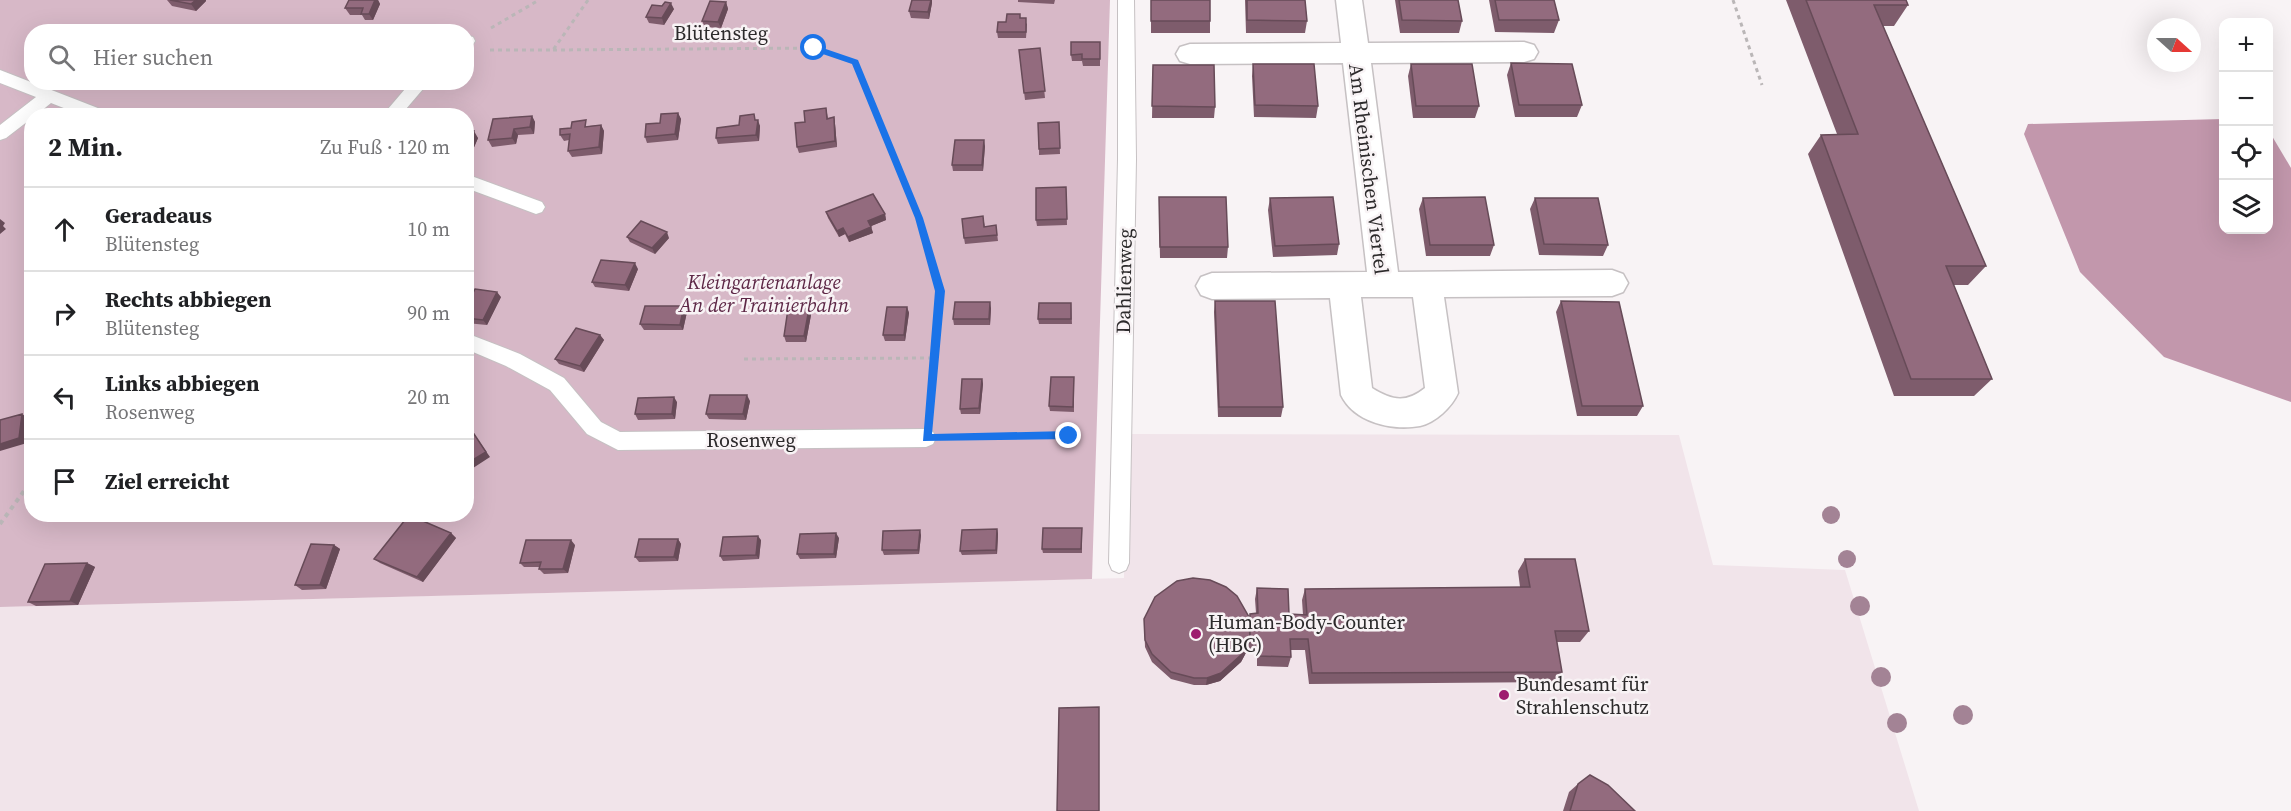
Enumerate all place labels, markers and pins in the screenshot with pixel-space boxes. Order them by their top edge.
place label: Human-Body-Counter (HBC) [1208,608,1405,659]
marker: Human-Body-Counter (HBC) [1189,627,1203,641]
place label: Bundesamt für Strahlenschutz [1516,670,1649,721]
marker: Bundesamt für Strahlenschutz [1497,688,1511,702]

